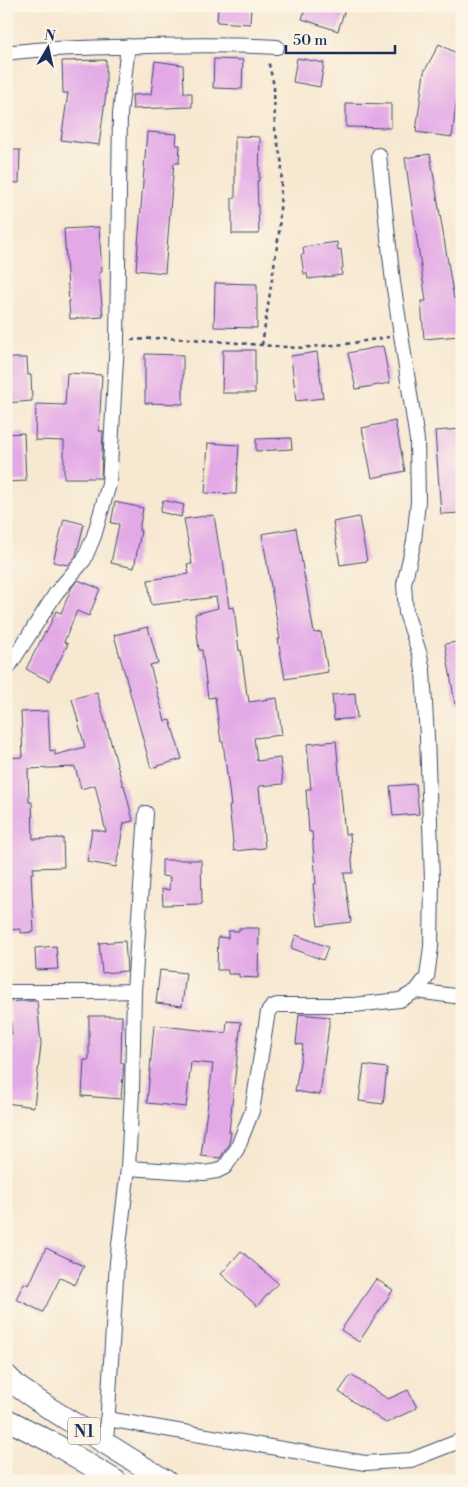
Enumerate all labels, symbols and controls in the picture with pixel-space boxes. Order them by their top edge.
north arrow [22,22,72,72]
scale bar [286,22,394,54]
text: N [43,26,57,46]
text: 50 m [293,31,327,50]
road number: N1 [68,1418,100,1444]

